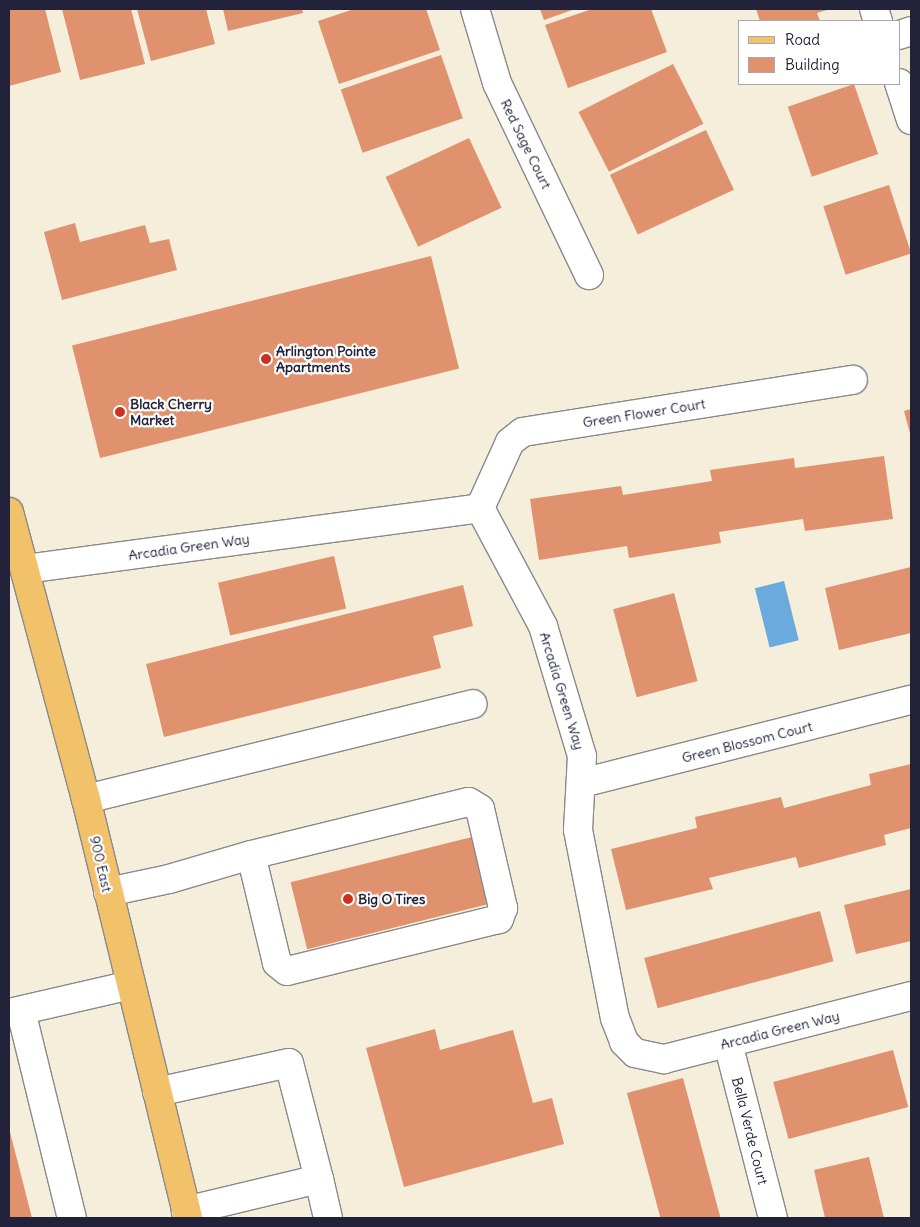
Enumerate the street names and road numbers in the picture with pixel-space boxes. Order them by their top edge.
street label: Red Sage Court [497,96,555,192]
street label: Green Flower Court [581,395,707,431]
street label: Arcadia Green Way [127,530,251,564]
street label: Arcadia Green Way [536,630,588,752]
street label: Green Blossom Court [680,718,814,766]
street label: 900 East [86,834,116,894]
street label: Arcadia Green Way [719,1007,841,1053]
street label: Bella Verde Court [729,1076,771,1186]

